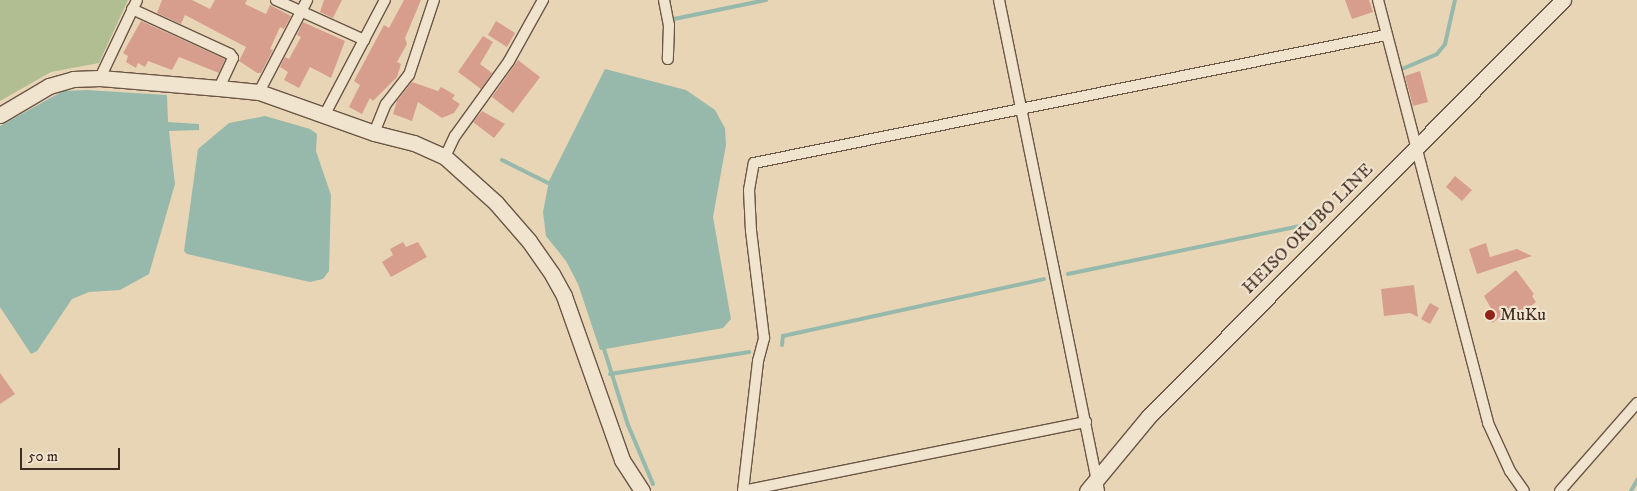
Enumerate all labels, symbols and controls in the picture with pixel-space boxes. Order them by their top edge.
street label: HEISO OKUBO LINE [1238,159,1378,299]
place label: MuKu [1500,304,1546,326]
marker: MuKu [1484,309,1496,321]
scale bar [22,438,122,470]
text: 50 m [28,447,58,466]

